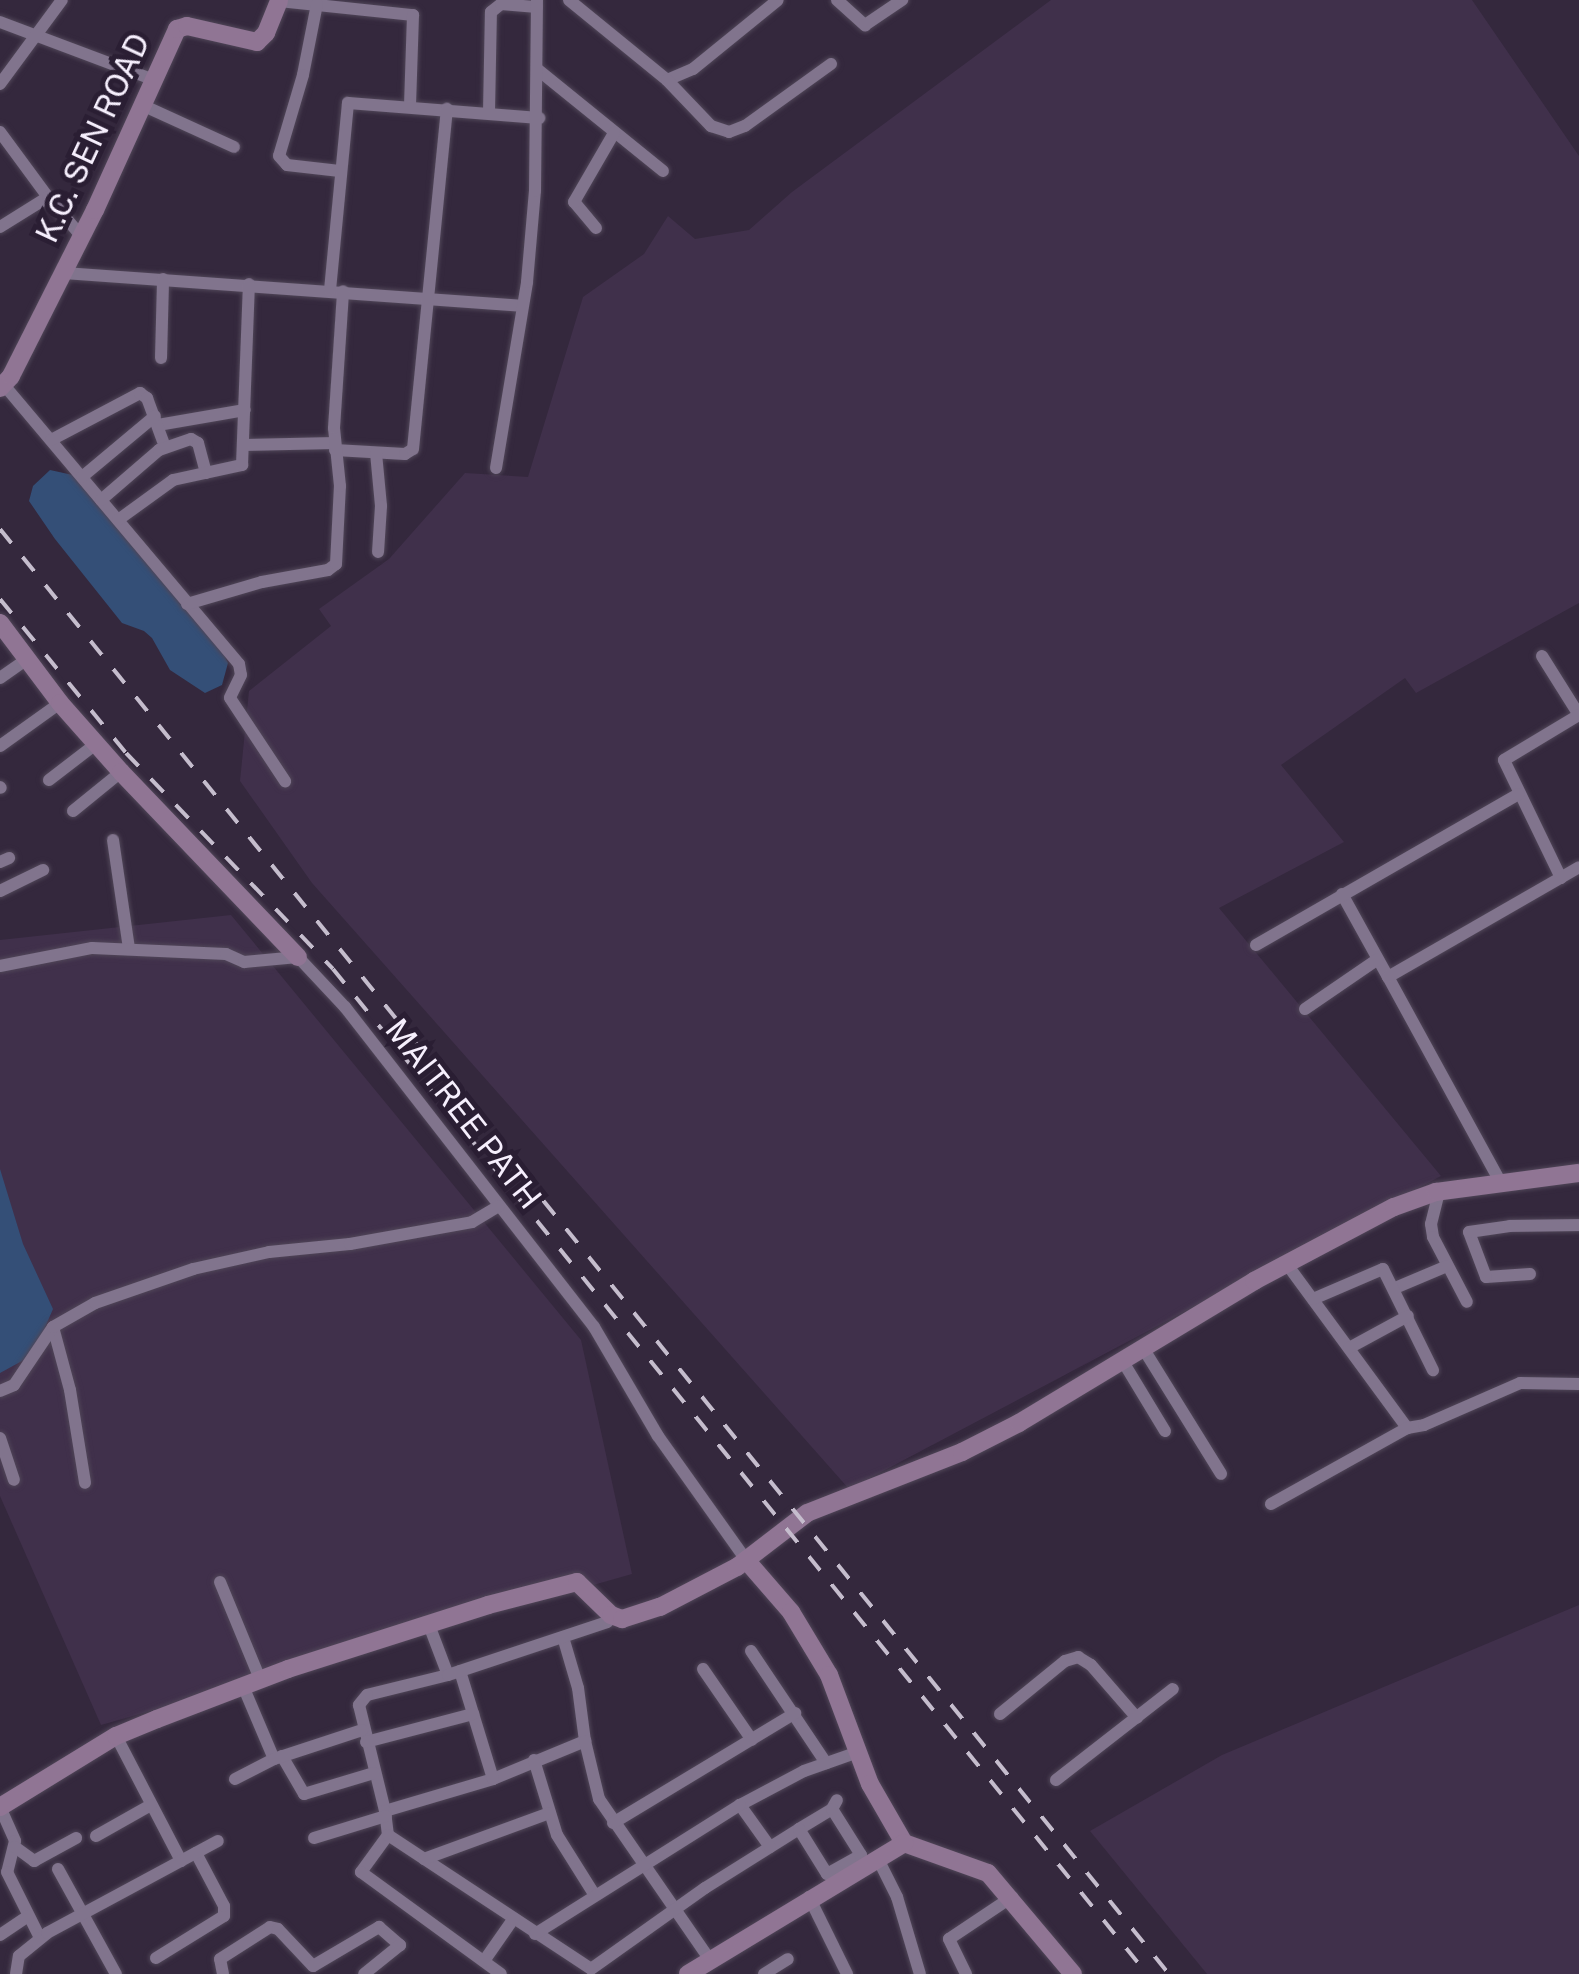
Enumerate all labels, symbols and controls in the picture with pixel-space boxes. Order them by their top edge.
street label: K.C. SEN ROAD [28,27,158,249]
street label: MAITREE PATH [377,1011,549,1217]

